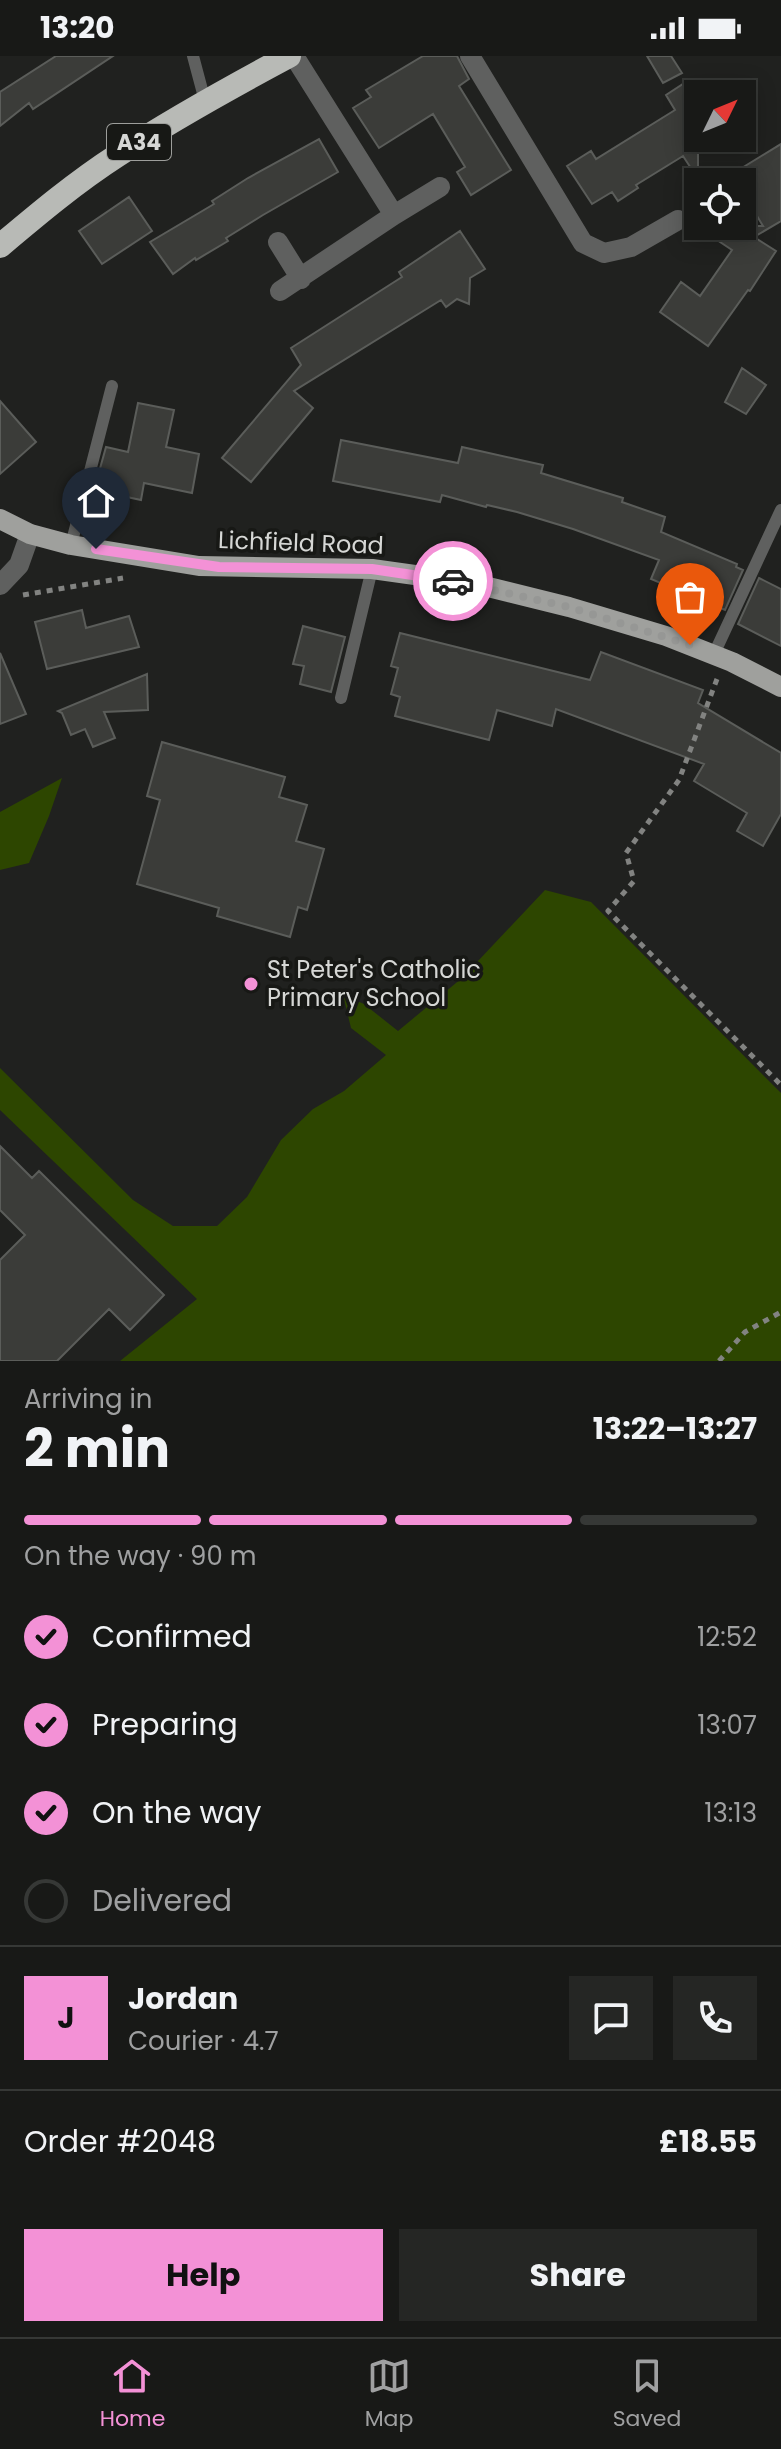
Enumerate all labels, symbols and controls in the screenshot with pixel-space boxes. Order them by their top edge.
text: 13:20 [40,6,115,49]
north arrow [684,80,756,152]
map controls [684,80,756,240]
road number: A34 [107,124,171,160]
button: locate [684,168,756,240]
pin [62,467,130,549]
icon: home [74,479,118,523]
street label: Lichfield Road [218,523,384,562]
courier [413,541,493,621]
icon: car [431,559,475,603]
pin [656,563,724,645]
icon: bag [668,575,712,619]
place label: St Peter's Catholic Primary School [267,953,481,1014]
marker: St Peter's Catholic Primary School [242,975,260,993]
text: Arriving in [24,1381,153,1417]
text: 13:22–13:27 [593,1407,757,1450]
text: 2 min [24,1412,170,1485]
text: On the way · 90 m [24,1538,257,1574]
icon: check [24,1615,68,1659]
text: Confirmed [92,1615,252,1658]
text: 12:52 [697,1619,757,1655]
icon: check [24,1703,68,1747]
text: Preparing [92,1703,238,1746]
text: 13:07 [697,1707,757,1743]
icon: check [24,1791,68,1835]
text: On the way [92,1791,261,1834]
text: 13:13 [704,1795,757,1831]
text: Delivered [92,1879,232,1922]
button: chat [569,1976,653,2060]
button: phone [673,1976,757,2060]
text: Jordan [128,1977,238,2020]
text: J [57,1996,75,2039]
text: Courier · 4.7 [128,2023,279,2059]
text: Order #2048 [24,2120,216,2163]
text: £18.55 [659,2120,757,2163]
button: Help [24,2229,383,2321]
button: Share [399,2229,757,2321]
tab: Home [100,2354,165,2435]
tab: Map [365,2354,413,2435]
tab: Saved [613,2354,681,2435]

